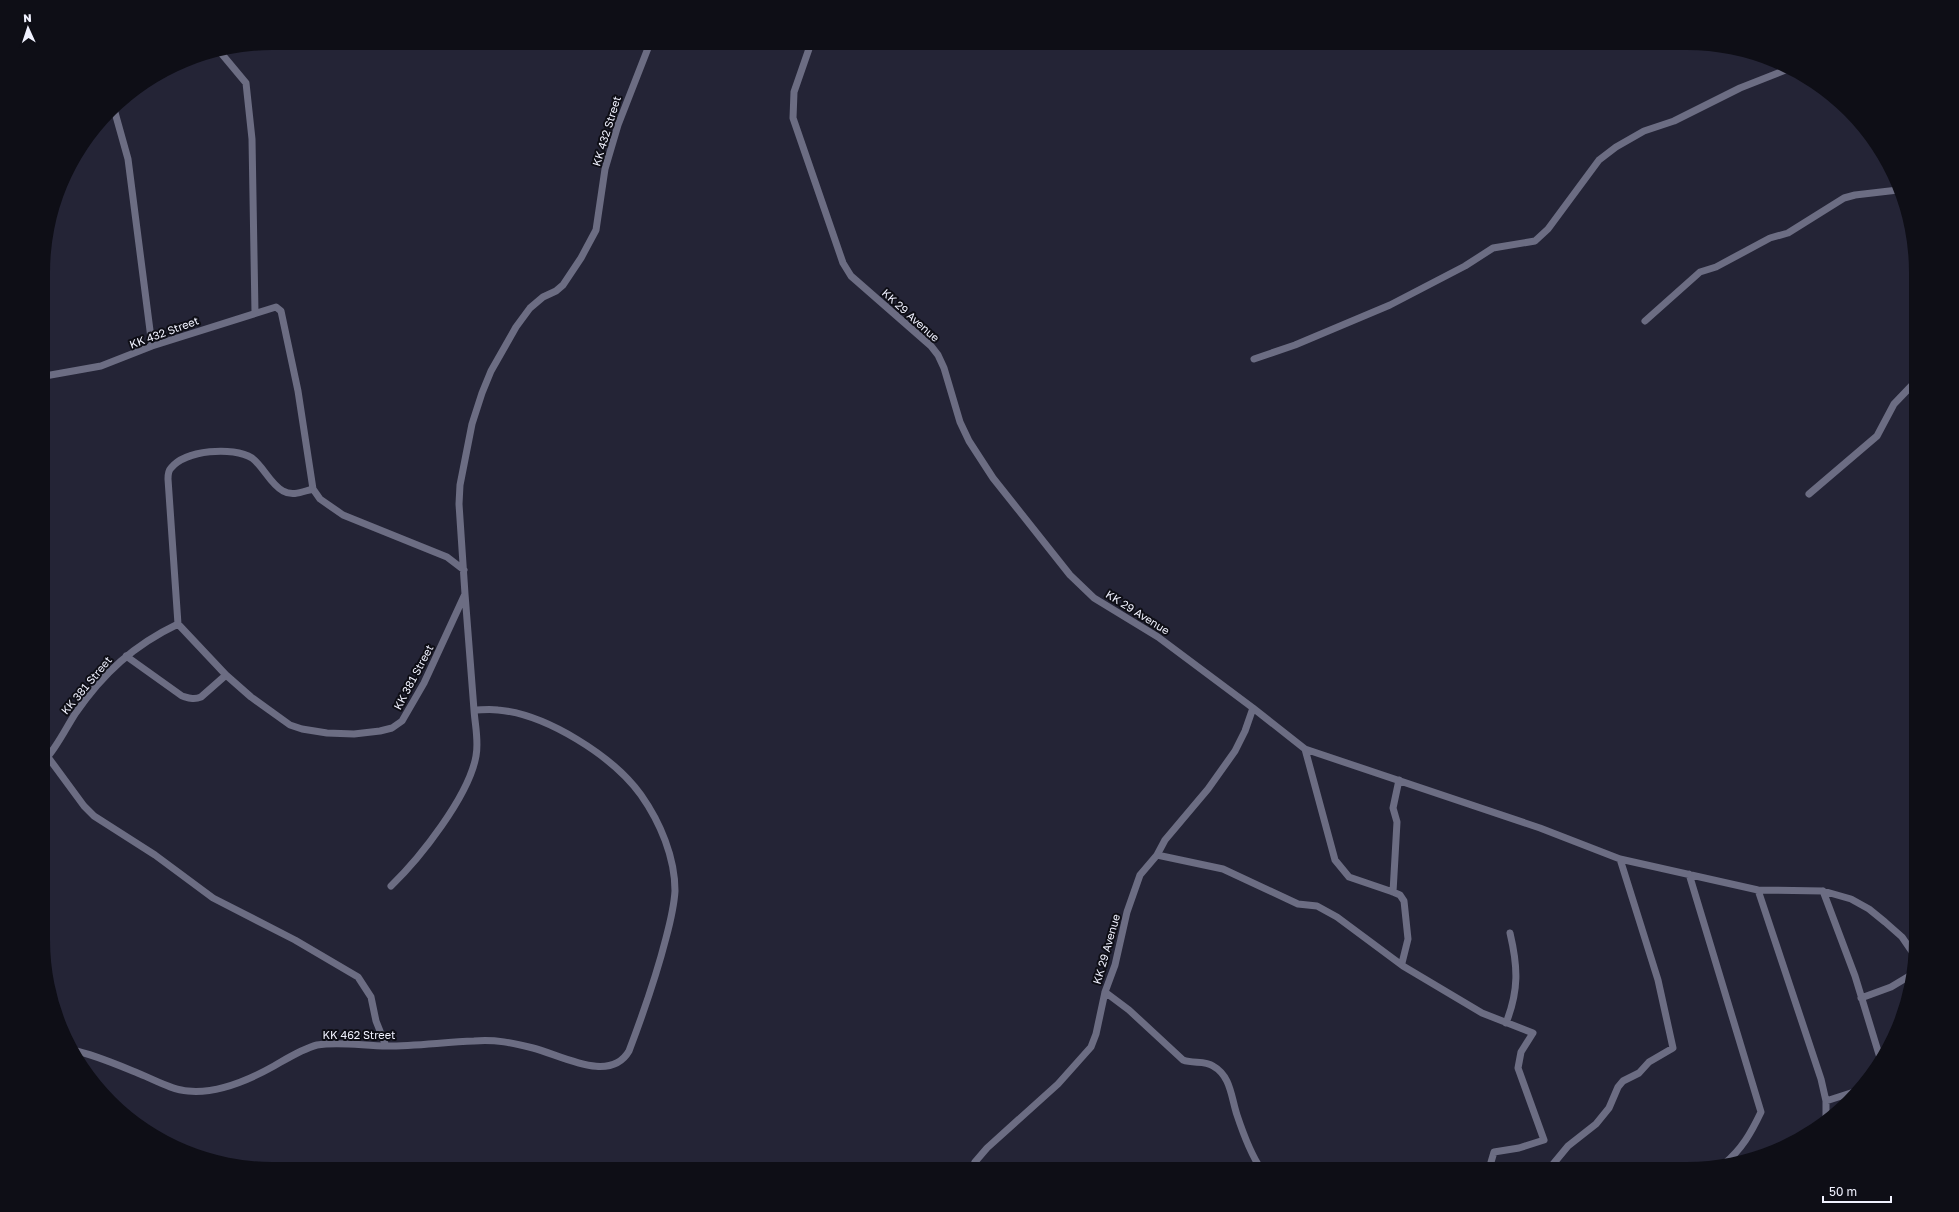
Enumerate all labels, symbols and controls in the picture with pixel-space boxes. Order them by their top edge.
north arrow [8,8,48,48]
text: N [23,11,32,24]
street label: KK 432 Street [589,94,623,168]
street label: KK 29 Avenue [880,286,942,344]
street label: KK 432 Street [128,313,200,351]
street label: KK 29 Avenue [1104,587,1172,637]
street label: KK 381 Street [390,642,436,712]
street label: KK 381 Street [58,653,114,717]
street label: KK 29 Avenue [1090,912,1122,986]
street label: KK 462 Street [323,1028,396,1041]
scale bar [1823,1178,1891,1204]
text: 50 m [1829,1184,1857,1199]

